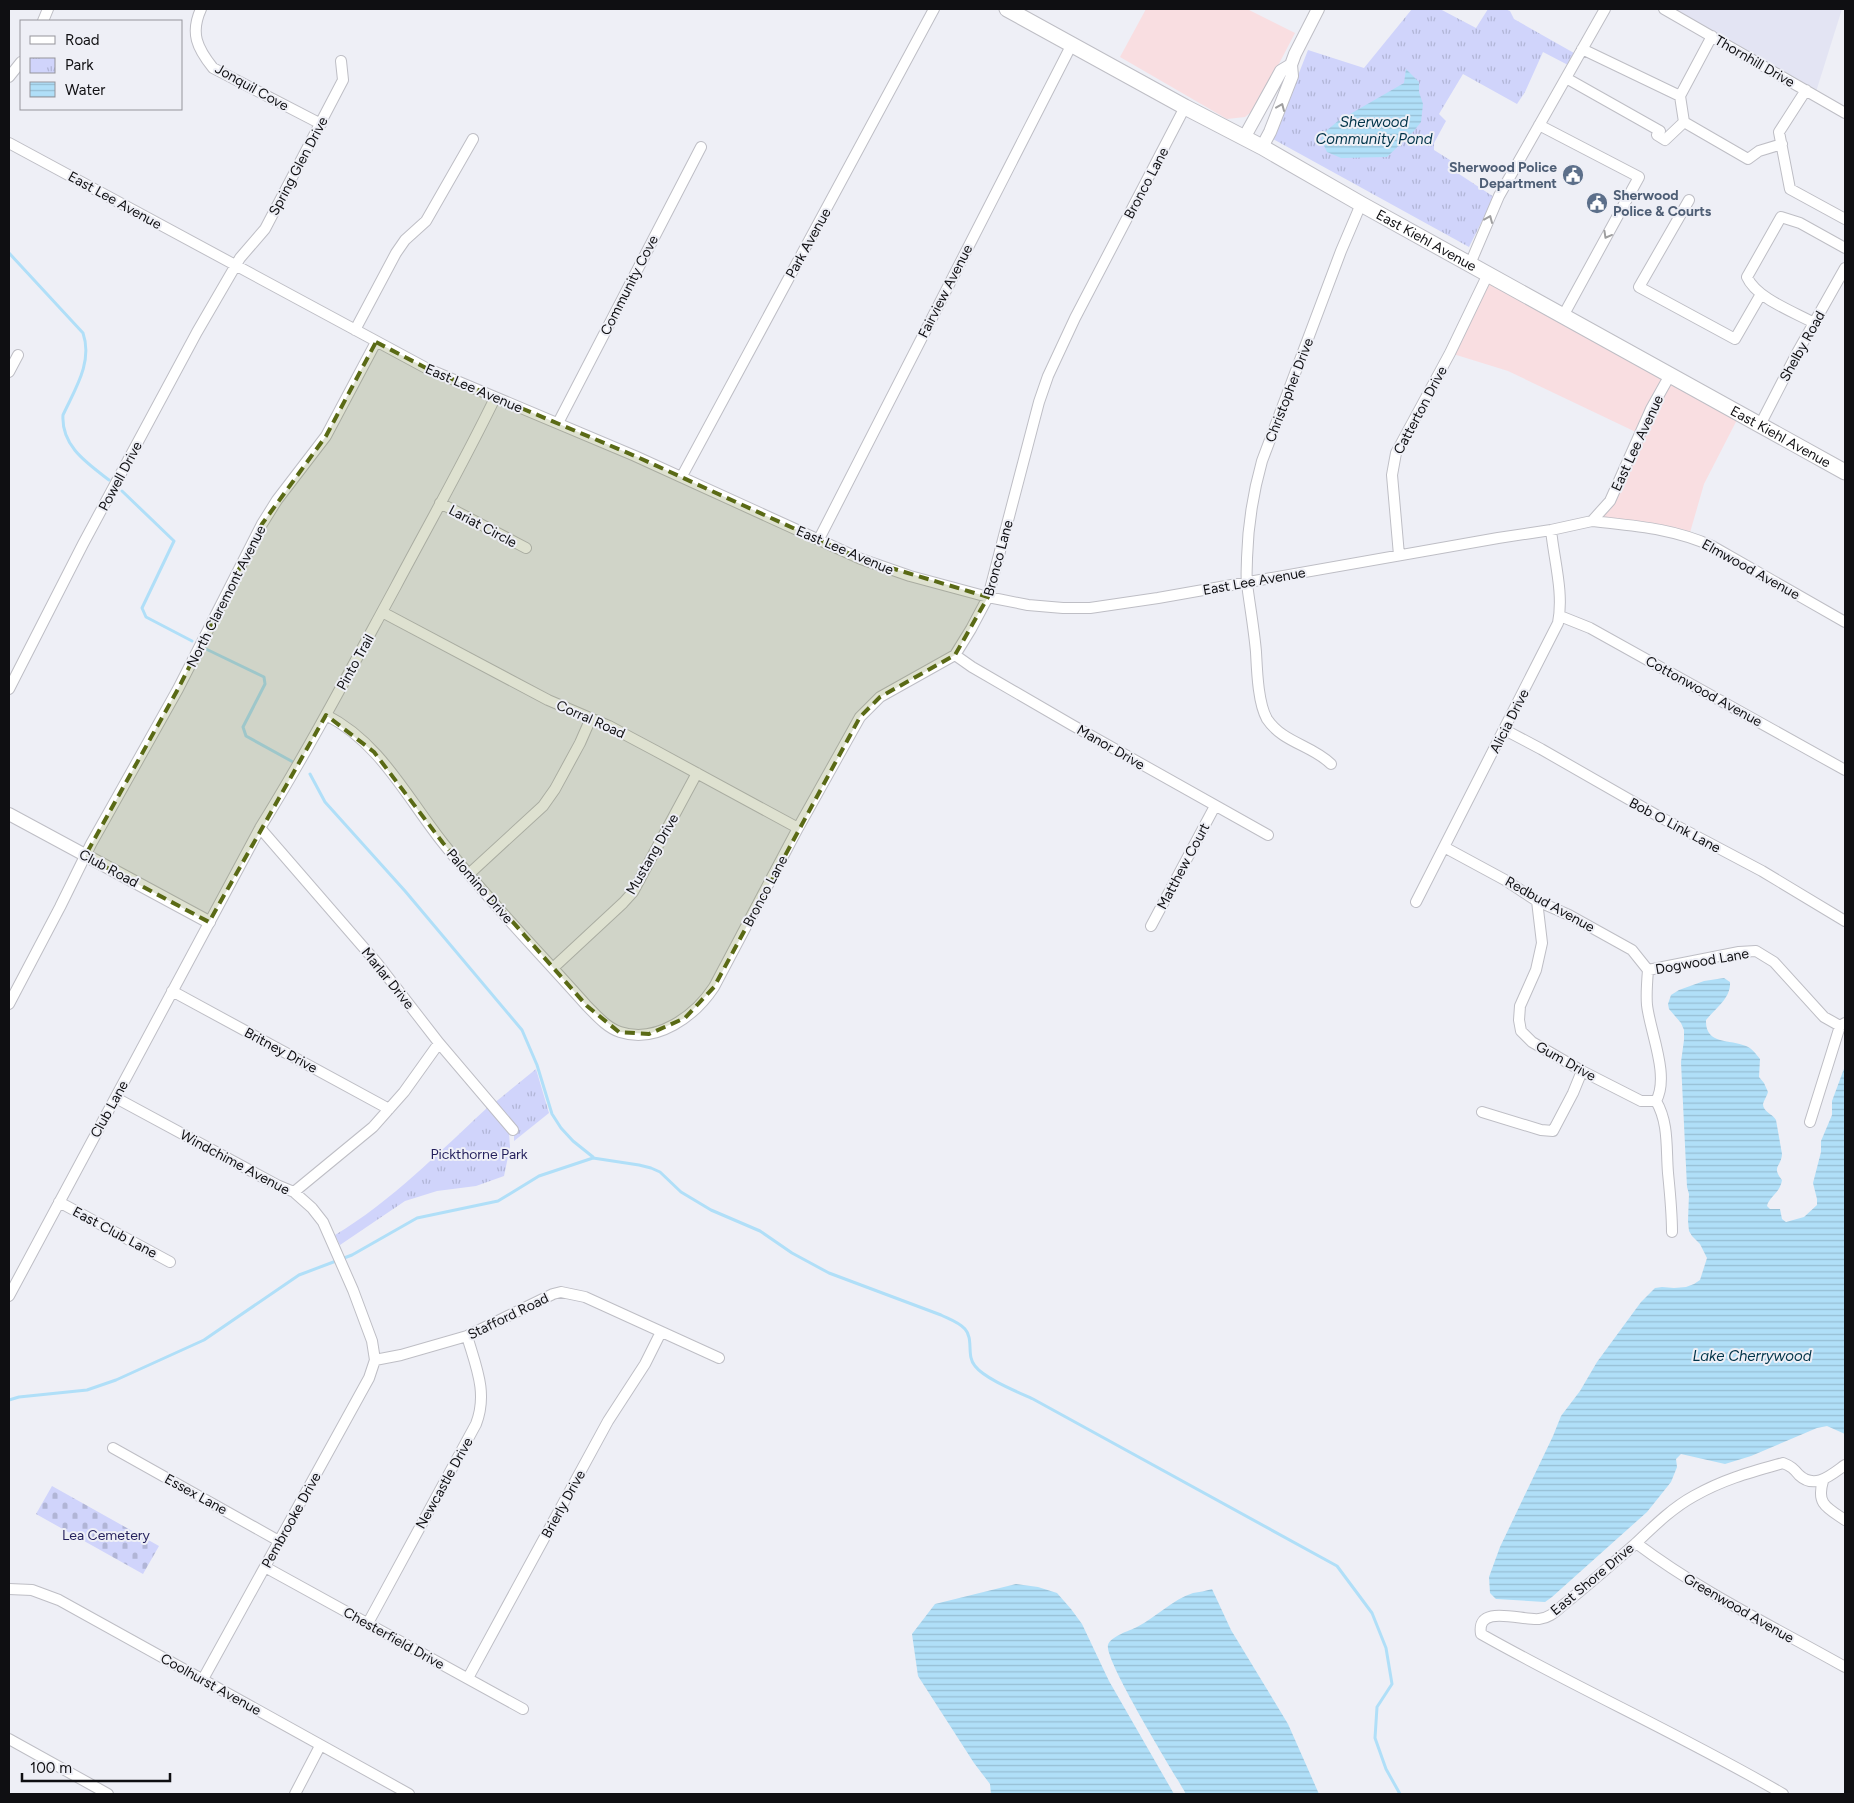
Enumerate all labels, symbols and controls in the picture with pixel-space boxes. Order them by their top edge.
legend [20,20,182,110]
text: Road [65,31,100,49]
street label: Thornhill Drive [1712,32,1798,91]
text: Park [65,56,94,74]
street label: Jonquil Cove [212,60,292,115]
text: Water [65,81,105,99]
one-way arrow [1274,103,1285,112]
water label: Sherwood Community Pond [1315,113,1433,148]
street label: Spring Glen Drive [265,114,332,219]
street label: Bronco Lane [1121,144,1172,222]
place label: Sherwood Police Department [1449,159,1557,192]
public building icon: Sherwood Police Department [1561,163,1585,187]
street label: East Lee Avenue [65,168,165,233]
place label: Sherwood Police & Courts [1613,187,1712,220]
public building icon: Sherwood Police & Courts [1585,191,1609,215]
street label: Park Avenue [782,205,835,281]
street label: East Kiehl Avenue [1373,206,1480,275]
one-way arrow [1483,216,1493,224]
one-way arrow [1603,230,1613,239]
street label: Community Cove [597,232,662,338]
street label: Fairview Avenue [915,241,976,341]
street label: Shelby Road [1776,308,1829,385]
street label: Christopher Drive [1262,335,1317,445]
street label: East Lee Avenue [423,360,525,417]
street label: Catterton Drive [1390,363,1451,457]
street label: East Lee Avenue [1608,392,1667,494]
street label: East Kiehl Avenue [1727,402,1834,472]
street label: Powell Drive [95,438,146,514]
street label: Lariat Circle [446,501,520,552]
street label: Bronco Lane [980,518,1017,598]
street label: North Claremont Avenue [183,522,270,670]
street label: East Lee Avenue [794,522,896,579]
street label: Elmwood Avenue [1699,536,1803,604]
street label: East Lee Avenue [1201,564,1307,599]
street label: Pinto Trail [333,631,378,693]
street label: Cottonwood Avenue [1642,652,1765,731]
street label: Alicia Drive [1486,686,1533,756]
street label: Corral Road [554,697,628,742]
street label: Manor Drive [1074,721,1148,774]
street label: Bob O Link Lane [1626,794,1724,857]
street label: Mustang Drive [622,811,683,898]
street label: Matthew Court [1154,820,1213,912]
street label: Club Road [76,846,141,891]
street label: Palomino Drive [443,846,517,927]
street label: Bronco Lane [740,852,791,930]
street label: Redbud Avenue [1502,873,1598,936]
street label: Marlar Drive [358,944,418,1013]
street label: Dogwood Lane [1654,945,1750,978]
street label: Britney Drive [241,1024,321,1077]
street label: Gum Drive [1533,1038,1599,1085]
street label: Club Lane [87,1077,132,1141]
street label: Windchime Avenue [177,1126,293,1199]
park label: Pickthorne Park [430,1146,528,1163]
street label: East Club Lane [70,1203,160,1262]
street label: Stafford Road [465,1290,552,1343]
water label: Lake Cherrywood [1693,1347,1812,1365]
street label: Newcastle Drive [412,1434,477,1532]
street label: Brierly Drive [538,1467,589,1541]
street label: Pembrooke Drive [258,1469,325,1571]
street label: Essex Lane [162,1470,230,1519]
park label: Lea Cemetery [62,1527,151,1544]
street label: East Shore Drive [1547,1539,1638,1619]
street label: Greenwood Avenue [1681,1570,1797,1647]
street label: Chesterfield Drive [340,1604,448,1673]
street label: Coolhurst Avenue [157,1650,264,1719]
scale bar [22,1750,170,1782]
text: 100 m [30,1759,72,1777]

